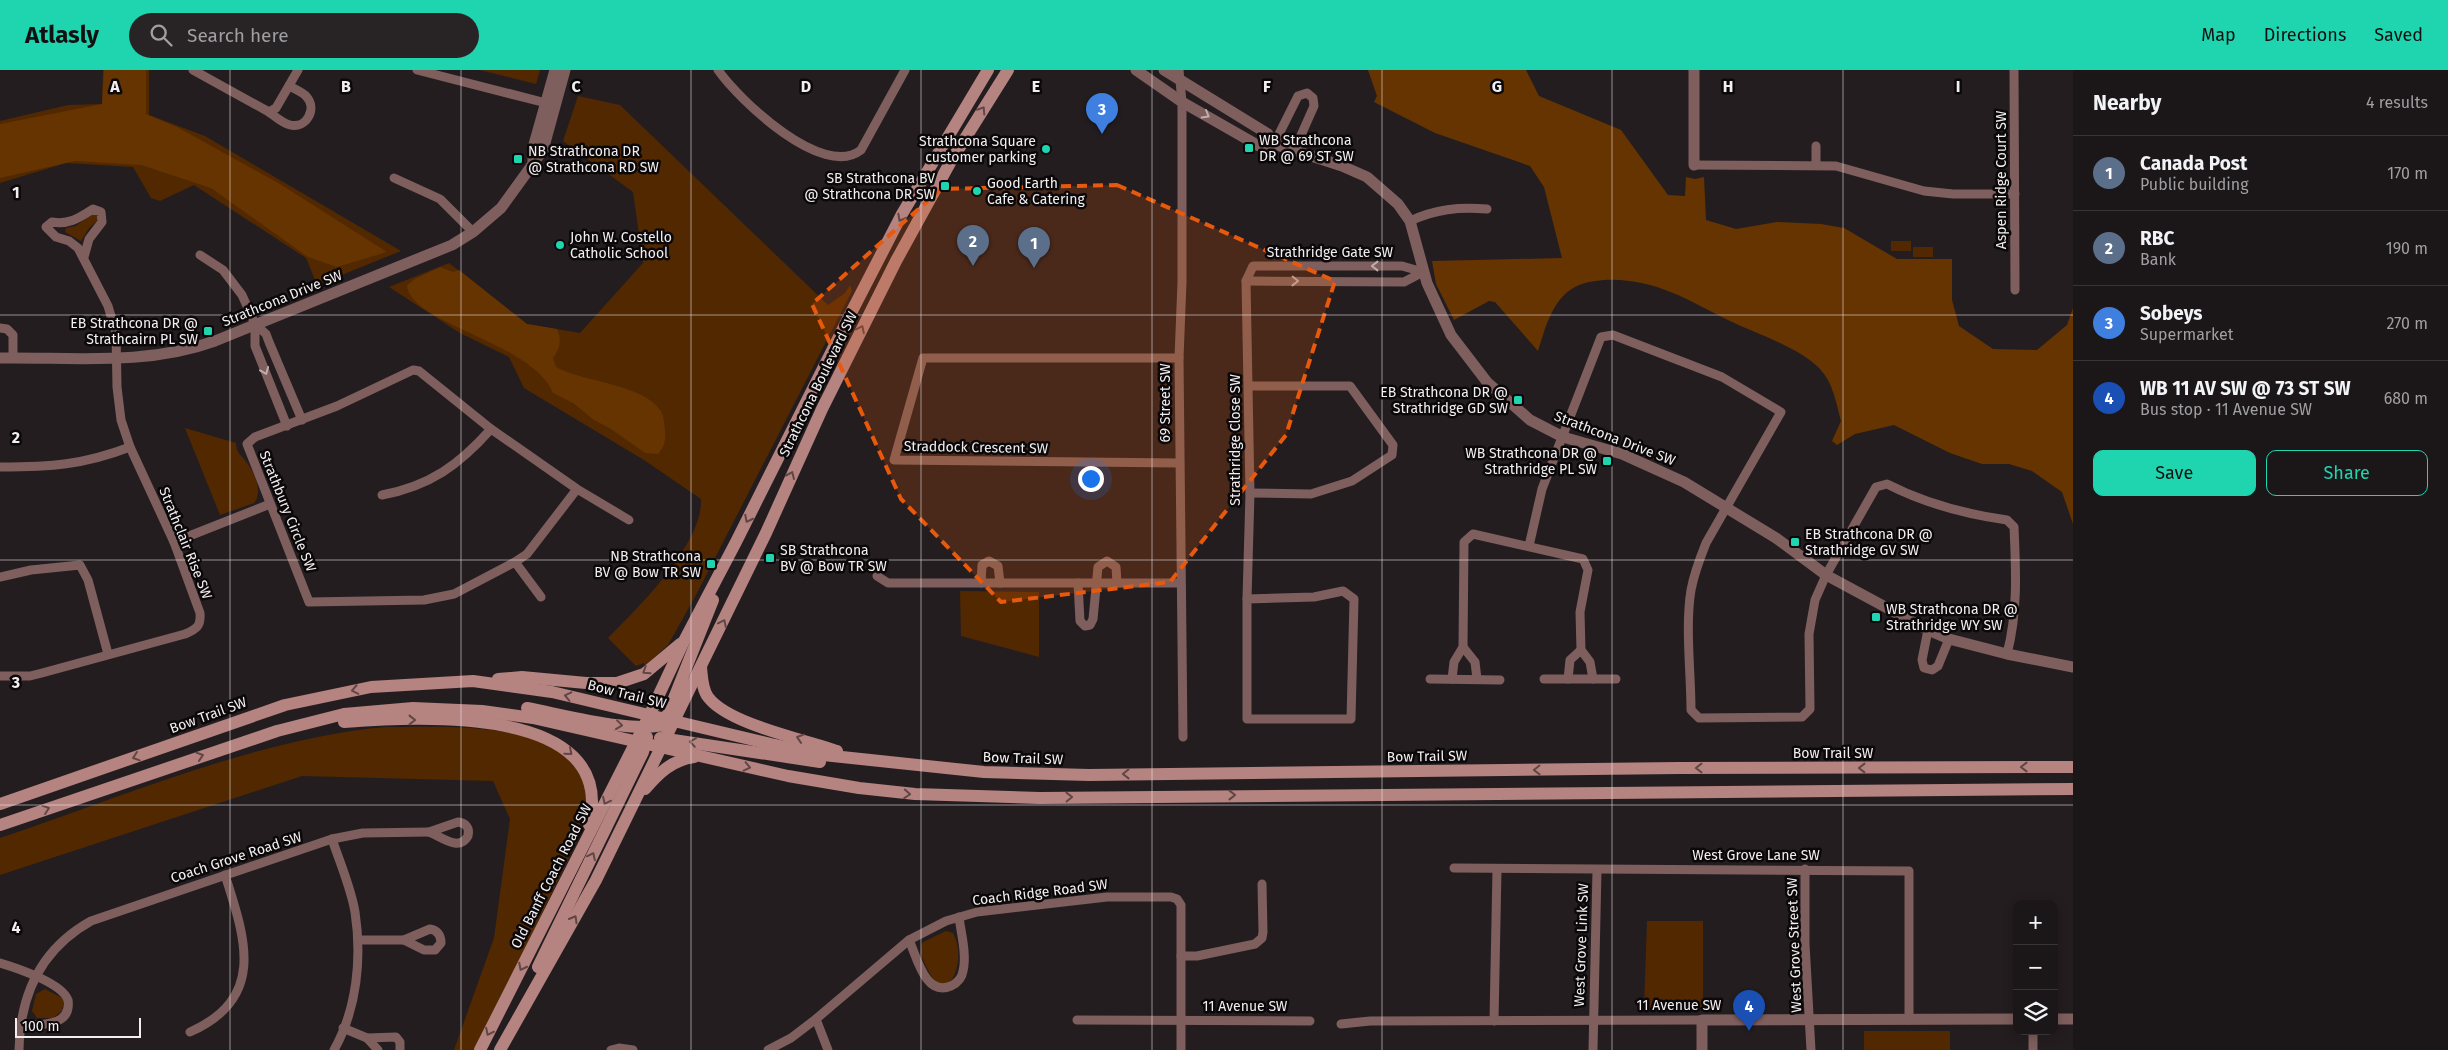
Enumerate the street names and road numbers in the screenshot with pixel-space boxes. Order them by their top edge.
street label: Aspen Ridge Court SW [1993,110,2010,249]
street label: Strathridge Gate SW [1267,244,1394,261]
street label: Strathcona Drive SW [220,266,345,330]
street label: Strathcona Boulevard SW [776,308,861,460]
street label: 69 Street SW [1157,363,1174,443]
street label: Strathridge Close SW [1227,374,1244,506]
street label: Strathcona Drive SW [1552,408,1678,470]
street label: Straddock Crescent SW [904,438,1049,457]
street label: Strathbury Circle SW [256,448,320,574]
street label: Strathclair Rise SW [155,485,216,602]
street label: Bow Trail SW [586,676,668,713]
street label: Bow Trail SW [167,694,249,737]
street label: Bow Trail SW [1793,745,1874,762]
street label: Bow Trail SW [1387,747,1468,766]
street label: Bow Trail SW [982,749,1064,768]
street label: Old Banff Coach Road SW [508,801,596,951]
street label: Coach Grove Road SW [168,828,304,887]
street label: West Grove Lane SW [1692,847,1820,864]
street label: Coach Ridge Road SW [972,876,1109,909]
street label: West Grove Street SW [1784,877,1805,1013]
street label: West Grove Link SW [1571,883,1592,1007]
street label: 11 Avenue SW [1637,997,1722,1014]
street label: 11 Avenue SW [1203,998,1288,1015]

